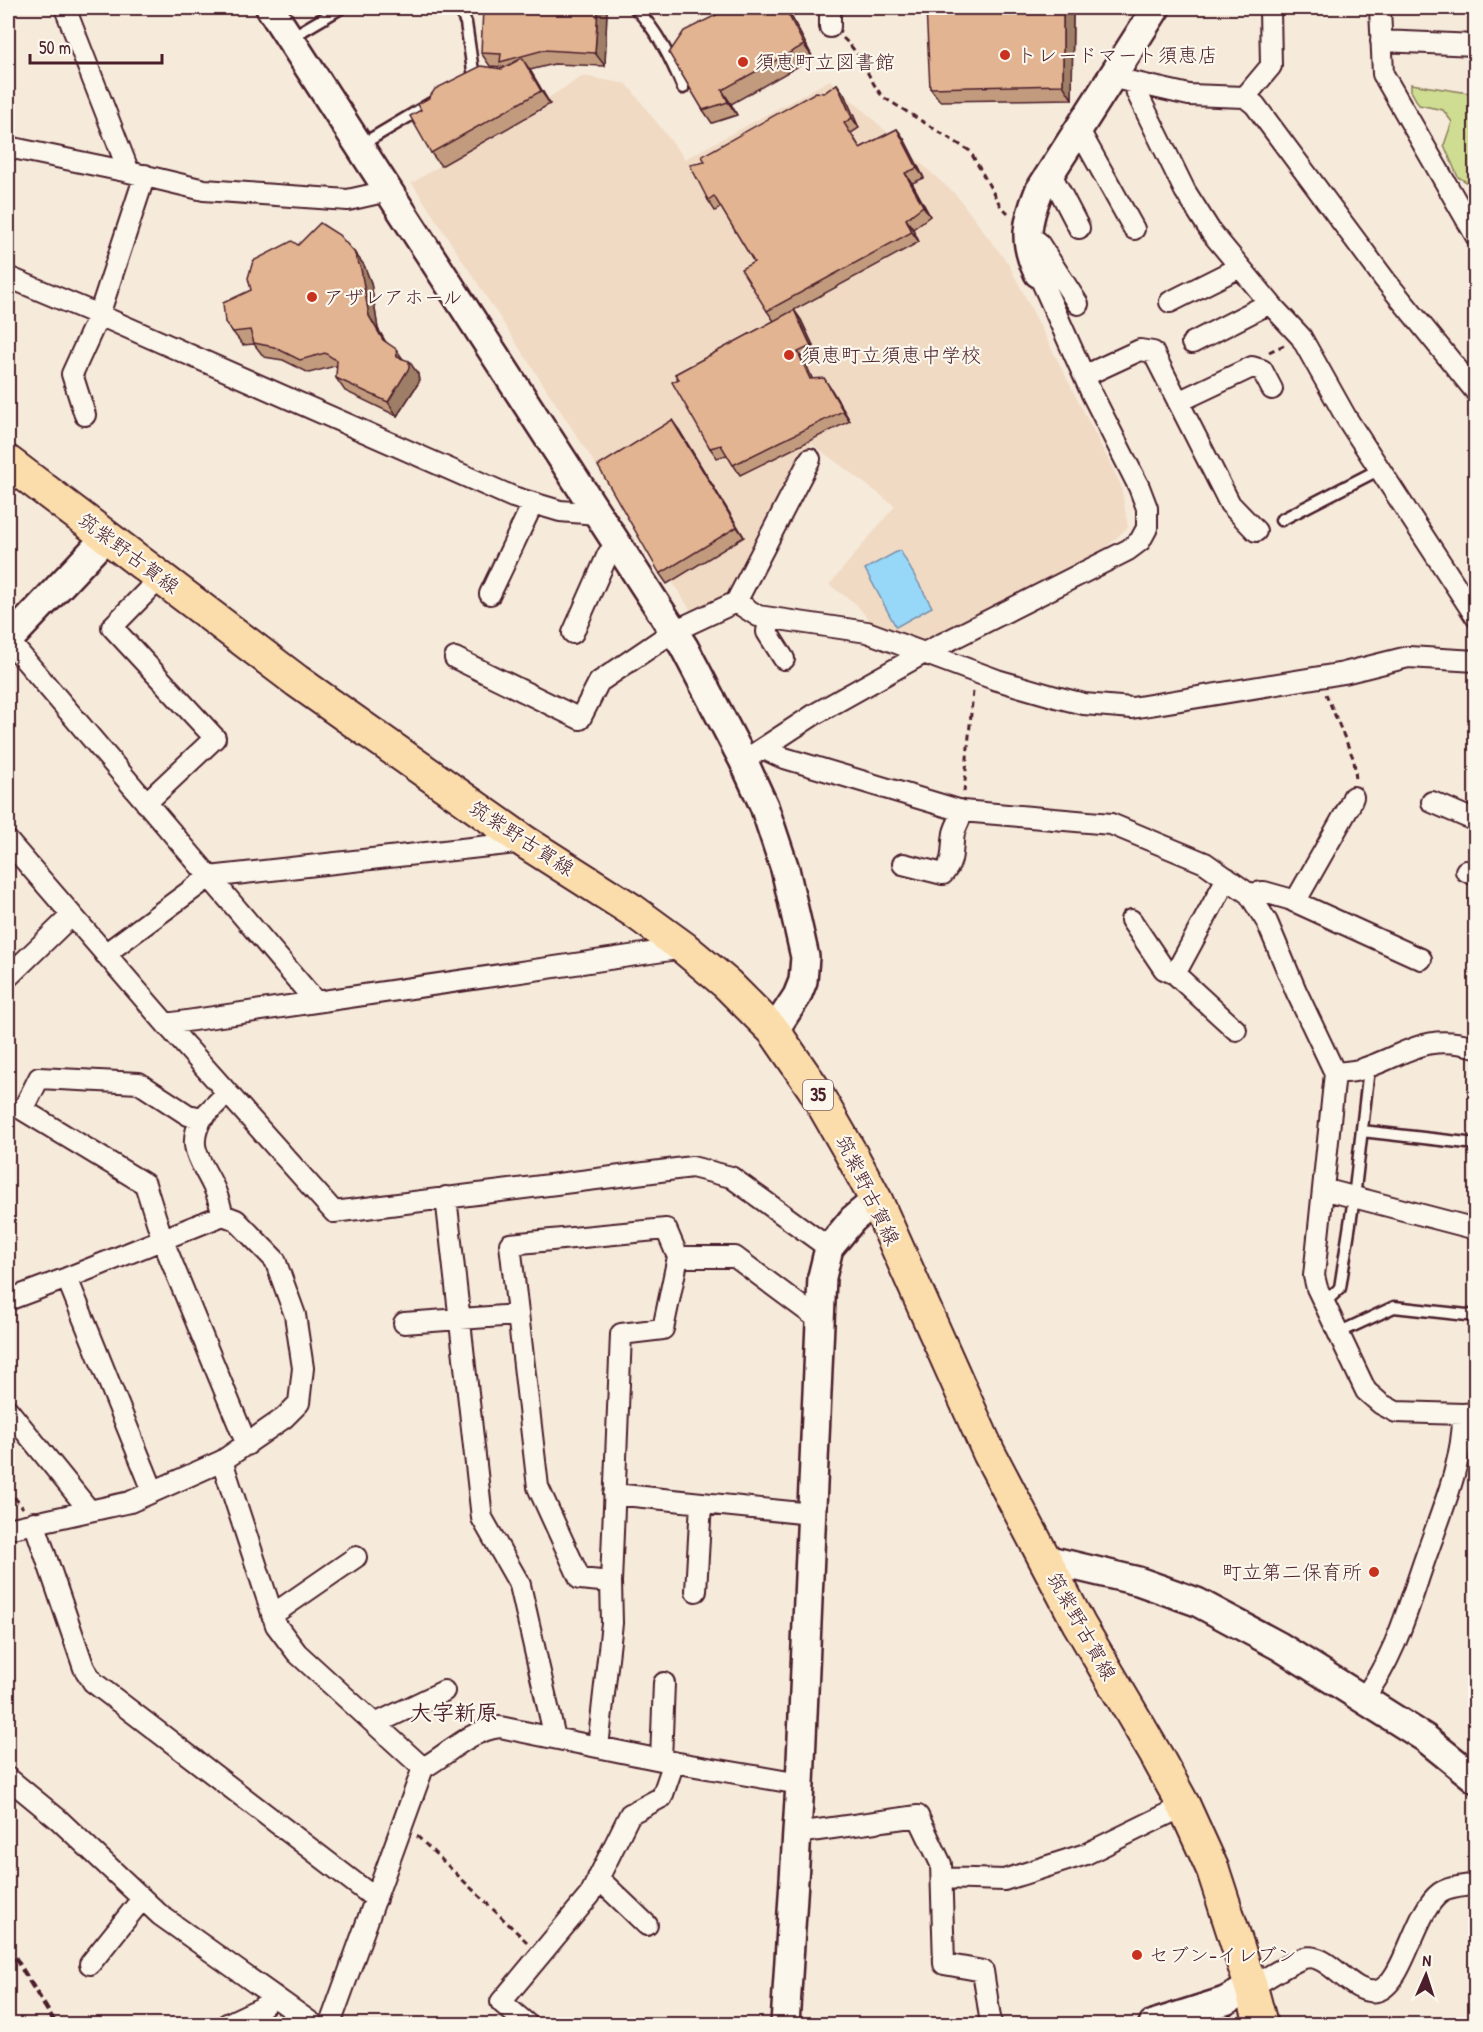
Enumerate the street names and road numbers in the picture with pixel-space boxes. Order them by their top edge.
street label: 筑紫野古賀線 [73,506,185,599]
street label: 筑紫野古賀線 [465,794,580,882]
road number: 35 [803,1080,833,1110]
street label: 筑紫野古賀線 [830,1130,907,1250]
street label: 筑紫野古賀線 [1042,1567,1123,1685]

